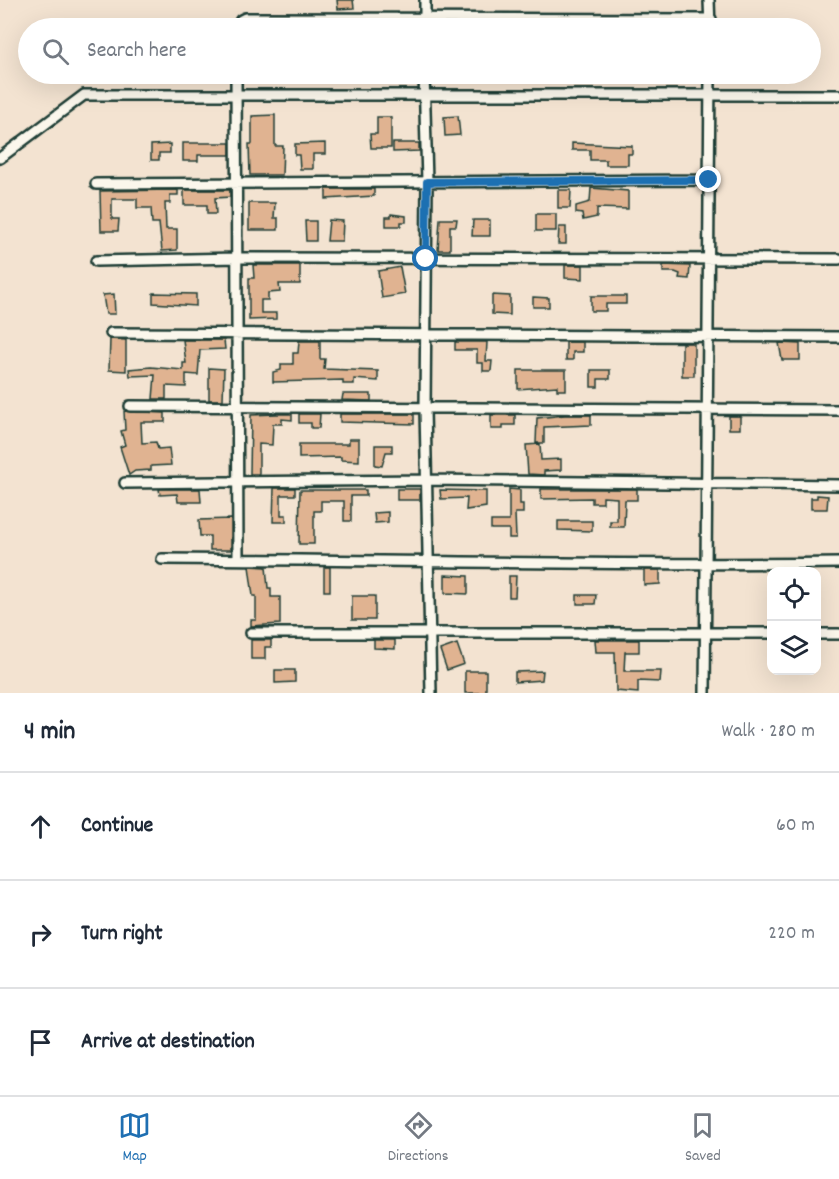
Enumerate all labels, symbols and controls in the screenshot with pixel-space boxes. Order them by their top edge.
search box [18,18,821,84]
icon: search [39,35,72,68]
text: Search here [87,36,186,67]
route end [695,166,721,192]
route start [412,245,438,271]
map controls [767,567,821,675]
button: locate [767,567,821,621]
button: layers [767,621,821,675]
text: 4 min [24,714,75,751]
text: Walk · 280 m [721,718,815,746]
icon: ahead [24,810,57,843]
text: Continue [81,811,153,842]
text: 60 m [776,812,815,840]
icon: right [24,918,57,951]
text: Turn right [81,919,163,950]
text: 220 m [768,920,815,948]
icon: arrive [24,1026,57,1059]
text: Arrive at destination [81,1027,255,1058]
tab: Map [118,1109,151,1168]
tab: Directions [388,1109,448,1168]
tab: Saved [685,1109,721,1168]

